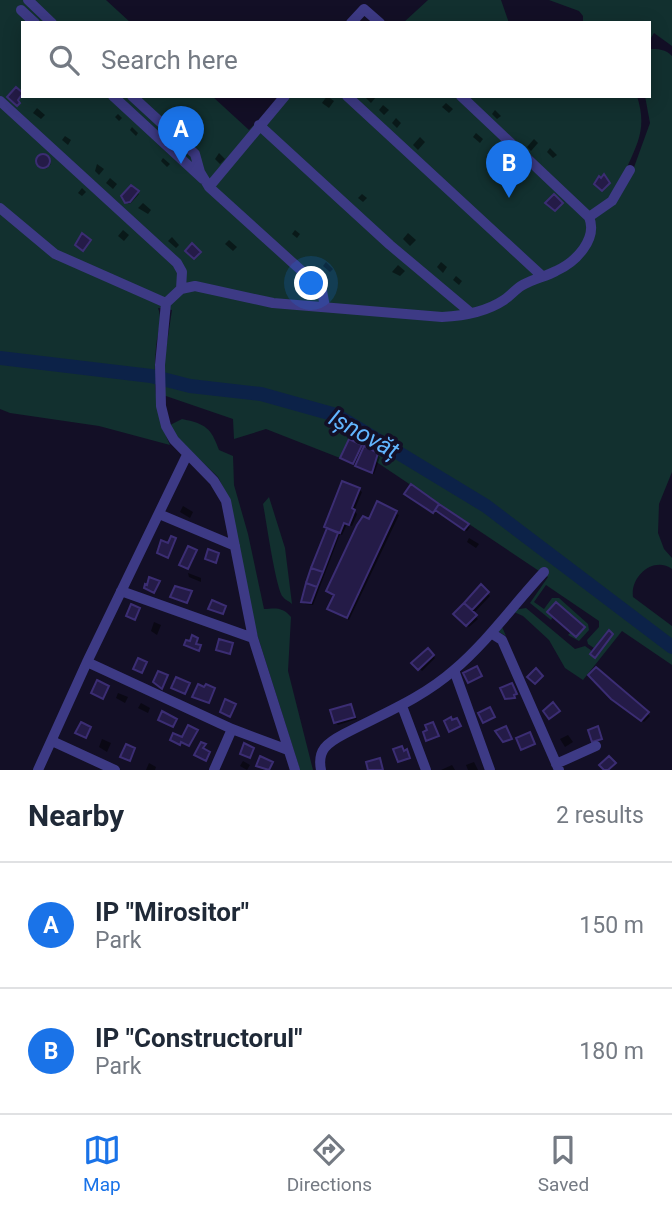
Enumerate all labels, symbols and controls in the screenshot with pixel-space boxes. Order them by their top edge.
search box [21,21,651,98]
icon: search [45,41,83,79]
text: Search here [101,45,238,75]
pin: A [158,106,204,164]
pin: B [486,140,532,198]
your location [294,266,328,300]
water label: Ișnovăț [324,403,404,465]
text: Nearby [28,798,124,833]
text: 2 results [556,802,644,829]
text: IP "Mirositor" [95,897,249,927]
text: A [43,912,59,939]
text: 150 m [579,912,644,939]
text: Park [95,927,141,954]
text: IP "Constructorul" [95,1023,303,1053]
text: B [44,1038,58,1065]
text: 180 m [579,1038,644,1065]
text: Park [95,1053,141,1080]
tab: Map [83,1131,121,1196]
tab: Directions [287,1131,372,1196]
tab: Saved [538,1131,589,1196]

